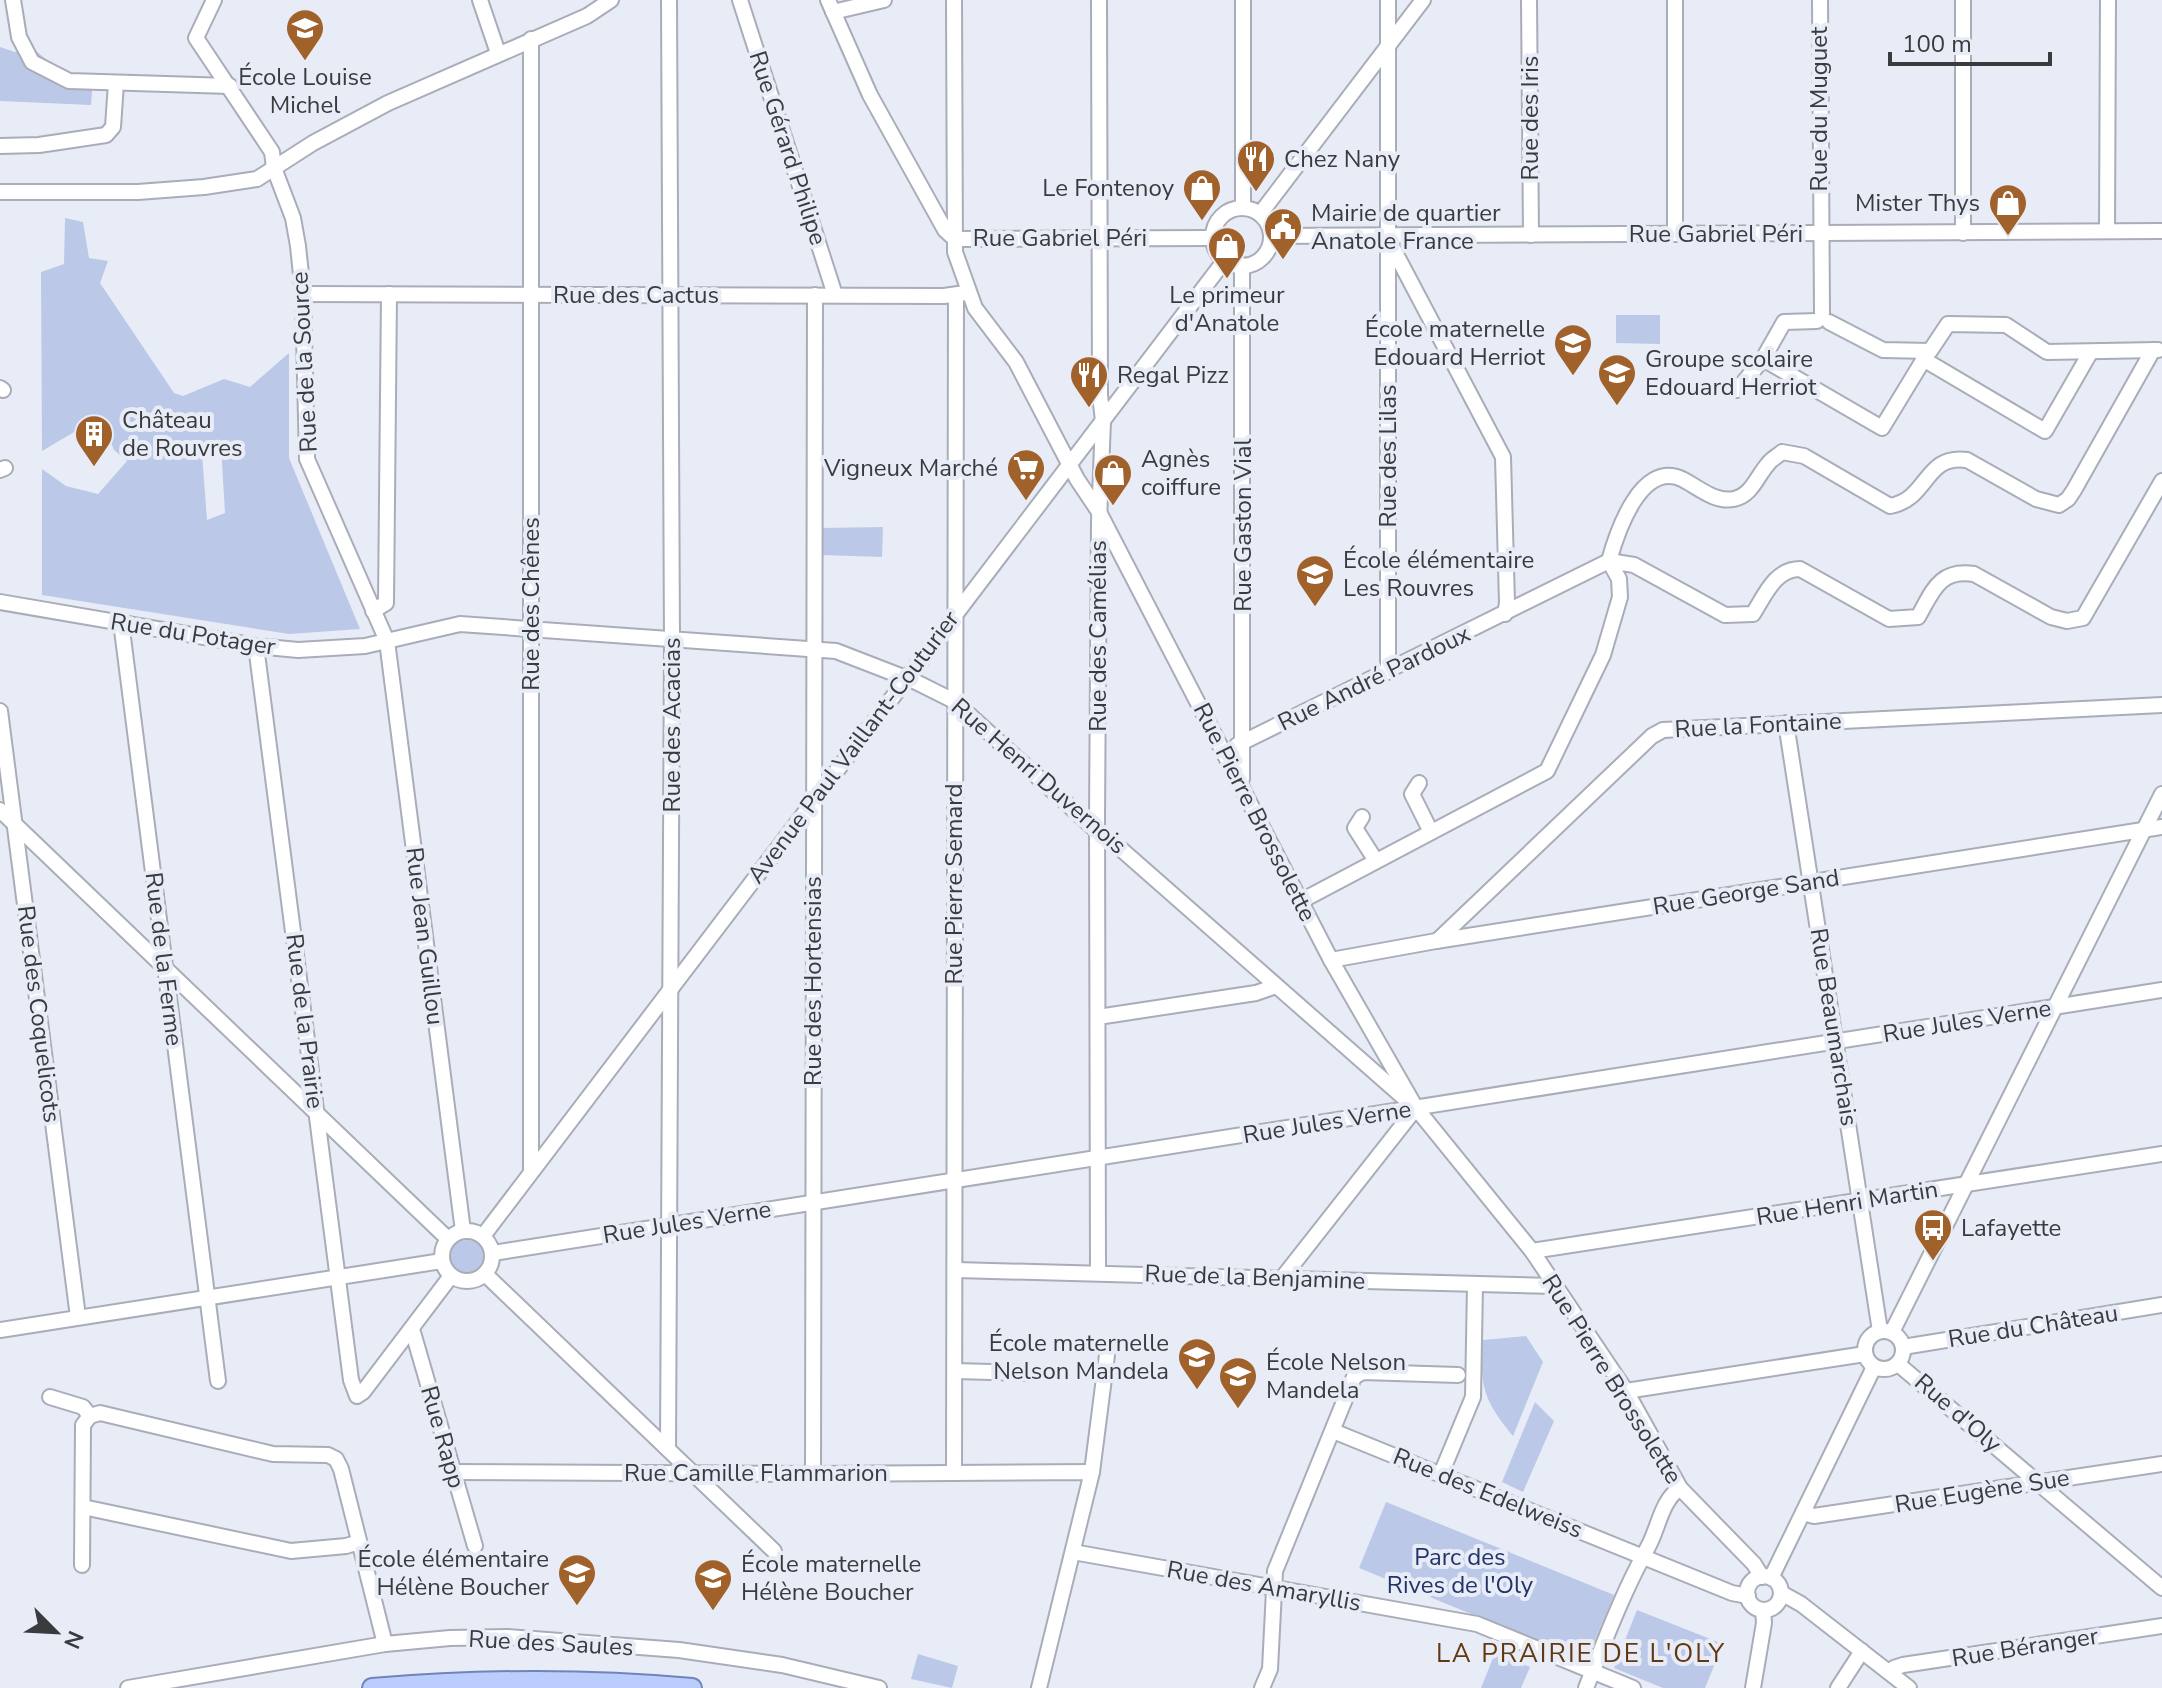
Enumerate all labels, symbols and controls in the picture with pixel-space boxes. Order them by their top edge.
school or university icon: École Louise Michel [284,7,326,62]
scale bar [1890,16,2050,66]
street label: Rue du Muguet [1803,26,1835,191]
text: 100 m [1902,28,1972,60]
street label: Rue Gérard Philipe [742,47,834,249]
street label: Rue des Iris [1514,56,1546,180]
place label: École Louise Michel [238,61,372,121]
restaurant icon: Chez Nany [1235,138,1277,193]
place label: Chez Nany [1284,143,1401,175]
shop icon: Le Fontenoy [1181,167,1223,222]
place label: Le Fontenoy [1042,172,1175,204]
shop icon: Mister Thys [1987,182,2029,237]
place label: Mister Thys [1855,187,1980,219]
place label: Mairie de quartier Anatole France [1311,197,1501,257]
public building icon: Mairie de quartier Anatole France [1262,206,1304,261]
street label: Rue Gabriel Péri [1629,218,1803,250]
street label: Rue Gabriel Péri [973,222,1147,254]
shop icon: Le primeur d'Anatole [1206,225,1248,280]
street label: Rue de la Source [283,271,325,453]
street label: Rue des Cactus [553,279,719,311]
place label: Le primeur d'Anatole [1169,279,1285,339]
place label: École maternelle Edouard Herriot [1365,313,1546,373]
school or university icon: École maternelle Edouard Herriot [1552,322,1594,377]
place label: Groupe scolaire Edouard Herriot [1645,343,1817,403]
school or university icon: Groupe scolaire Edouard Herriot [1596,352,1638,407]
restaurant icon: Regal Pizz [1068,354,1110,409]
place label: Regal Pizz [1117,359,1229,391]
street label: Rue des Lilas [1372,385,1404,527]
place label: Château de Rouvres [122,404,243,464]
building icon: Château de Rouvres [73,413,115,468]
street label: Rue Gaston Vial [1227,438,1259,612]
place label: Agnès coiffure [1141,443,1221,503]
supermarket icon: Vigneux Marché [1005,447,1047,502]
place label: Vigneux Marché [823,452,998,484]
shop icon: Agnès coiffure [1092,452,1134,507]
street label: Rue des Chênes [515,517,547,691]
street label: Rue des Camélias [1082,540,1114,732]
place label: École élémentaire Les Rouvres [1343,544,1534,604]
school or university icon: École élémentaire Les Rouvres [1294,553,1336,608]
street label: Avenue Paul Vaillant-Couturier [740,604,966,890]
street label: Rue du Potager [108,605,278,663]
street label: Rue André Pardoux [1273,617,1476,738]
street label: Rue des Acacias [656,638,688,812]
street label: Rue Henri Duvernois [945,691,1133,861]
street label: Rue Pierre Brossolette [1186,697,1324,927]
street label: Rue la Fontaine [1674,705,1842,745]
street label: Rue Pierre Semard [938,783,970,985]
street label: Rue Jean Guillou [398,845,452,1027]
street label: Rue George Sand [1650,861,1842,923]
street label: Rue de la Ferme [137,870,191,1048]
street label: Rue des Hortensias [797,876,829,1086]
street label: Rue des Coquelicots [10,904,68,1124]
street label: Rue Beaumarchais [1803,926,1865,1128]
street label: Rue de la Prairie [278,932,332,1110]
street label: Rue Jules Verne [1881,992,2053,1050]
street label: Rue Jules Verne [1241,1093,1413,1151]
street label: Rue Henri Martin [1754,1173,1940,1233]
street label: Rue Jules Verne [601,1193,773,1251]
bus stop icon: Lafayette [1912,1207,1954,1262]
place label: Lafayette [1961,1212,2061,1244]
street label: Rue de la Benjamine [1144,1257,1366,1297]
street label: Rue Pierre Brossolette [1535,1268,1689,1490]
street label: Rue du Château [1946,1297,2120,1355]
place label: École maternelle Nelson Mandela [989,1327,1169,1387]
school or university icon: École maternelle Nelson Mandela [1176,1336,1218,1391]
place label: École Nelson Mandela [1266,1346,1406,1406]
school or university icon: École Nelson Mandela [1217,1355,1259,1410]
street label: Rue d'Oly [1908,1366,2009,1460]
street label: Rue Rapp [413,1382,473,1492]
street label: Rue des Edelweiss [1388,1440,1588,1546]
street label: Rue Camille Flammarion [624,1457,888,1489]
street label: Rue Eugène Sue [1892,1461,2072,1521]
park label: Parc des Rives de l'Oly [1387,1541,1534,1601]
place label: École élémentaire Hélène Boucher [358,1543,549,1603]
place label: École maternelle Hélène Boucher [741,1548,921,1608]
school or university icon: École élémentaire Hélène Boucher [556,1552,598,1607]
street label: Rue des Amaryllis [1164,1553,1364,1619]
school or university icon: École maternelle Hélène Boucher [692,1557,734,1612]
north arrow [16,1592,96,1672]
street label: Rue Béranger [1950,1620,2101,1674]
street label: Rue des Saules [468,1623,634,1663]
text: N [56,1626,90,1653]
district label: LA PRAIRIE DE L'OLY [1436,1636,1726,1671]

